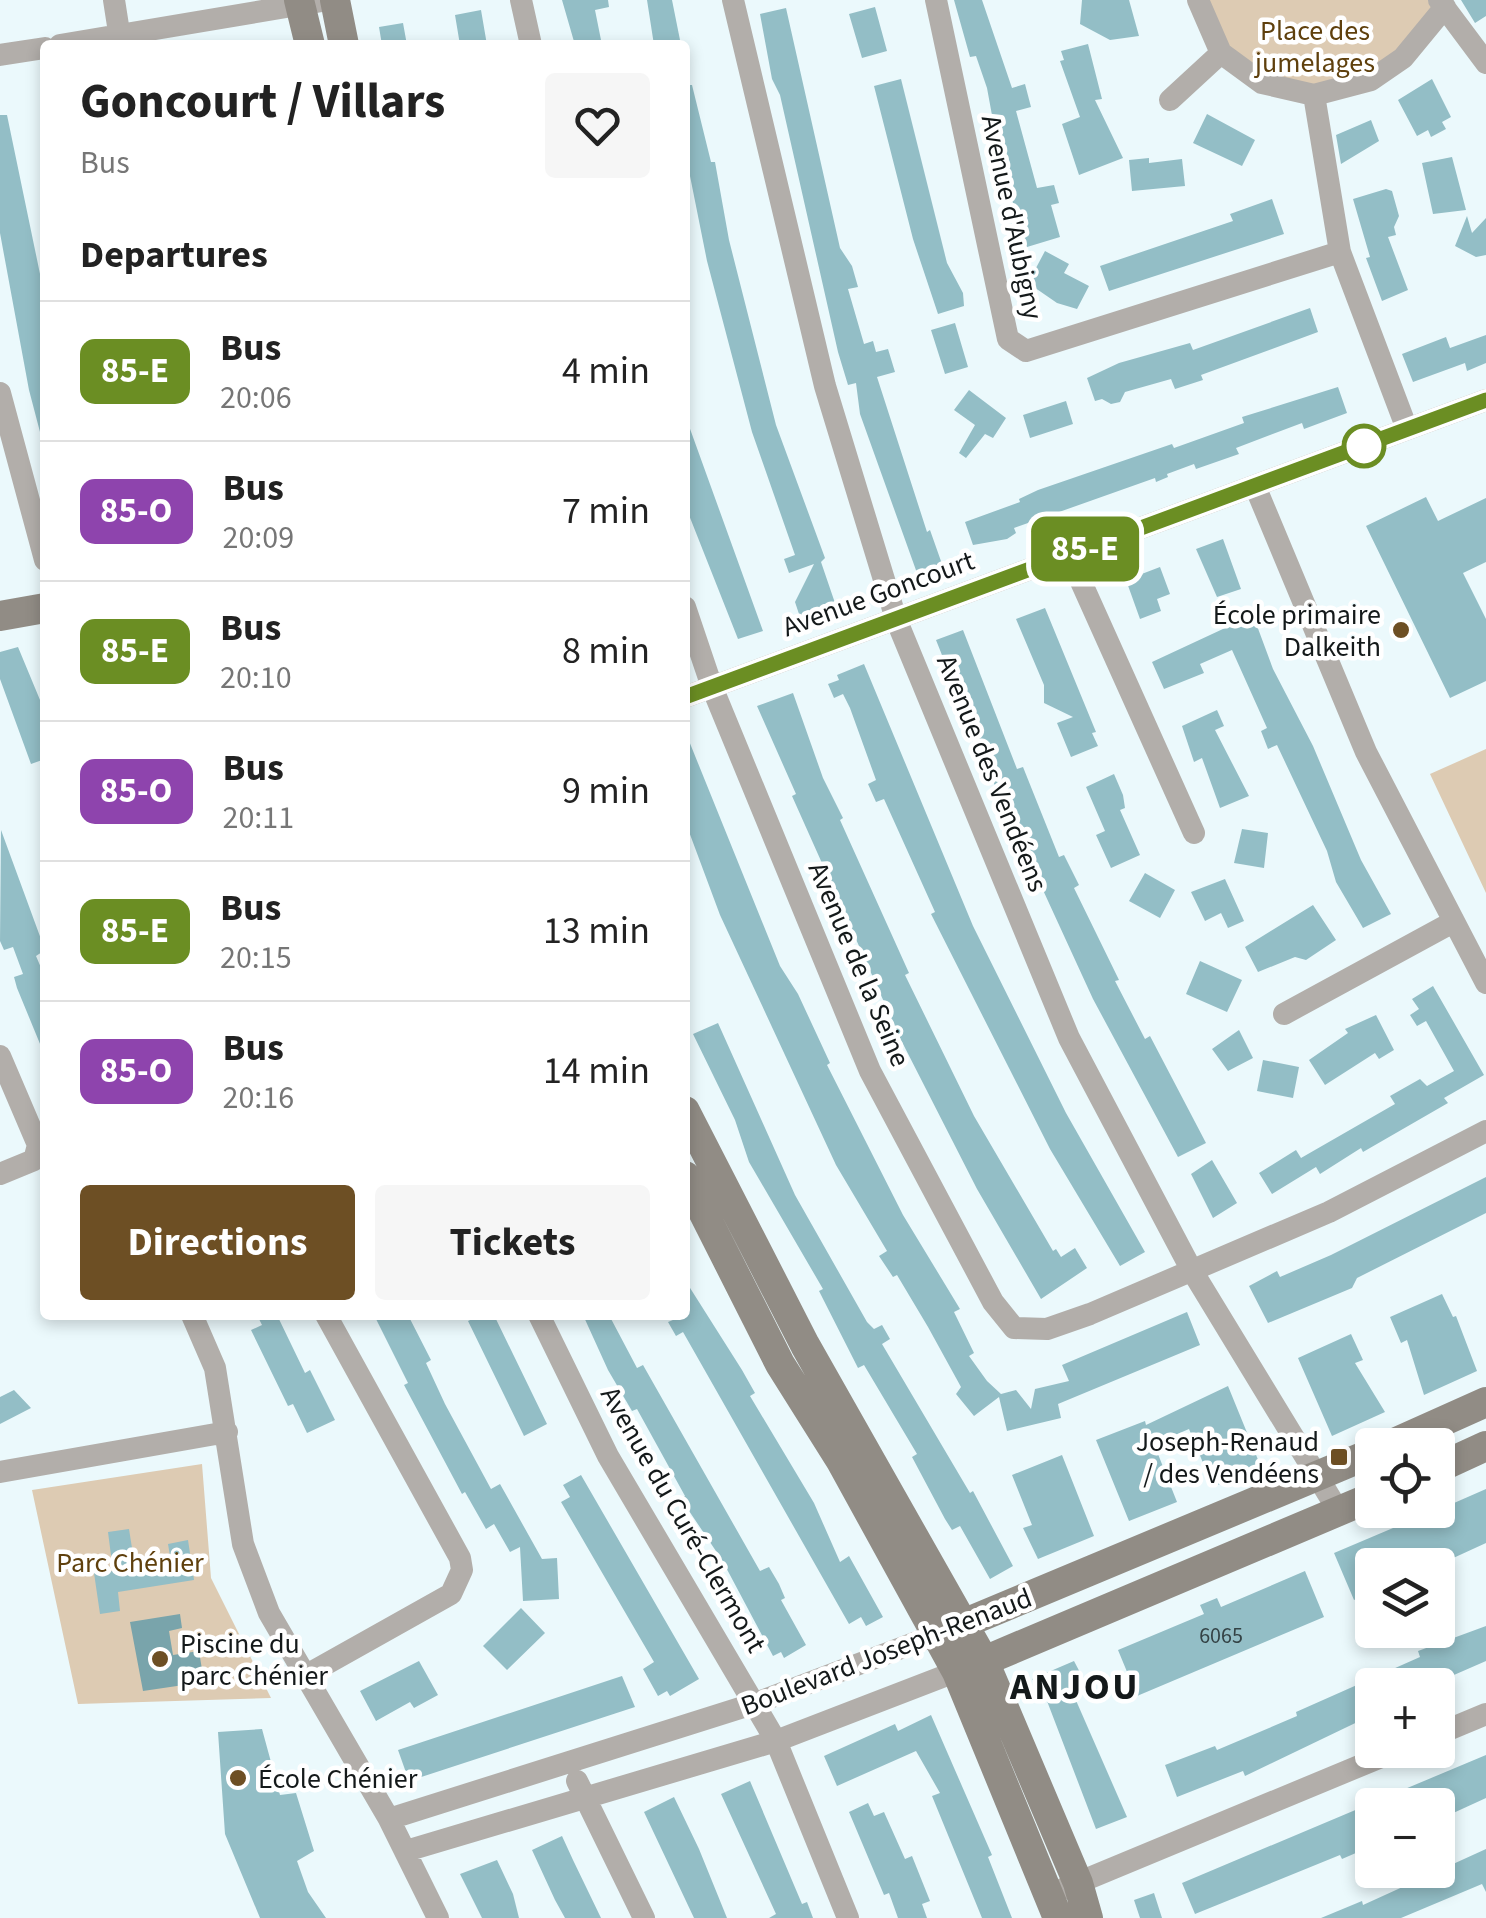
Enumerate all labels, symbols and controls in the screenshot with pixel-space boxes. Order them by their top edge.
park label: Place des jumelages [1253,11,1375,83]
text: Goncourt / Villars [80,68,445,136]
button: heart [545,73,650,178]
street label: Avenue d'Aubigny [971,111,1053,323]
text: Bus [80,140,130,186]
text: Departures [80,228,268,282]
text: Bus [220,321,281,375]
text: 4 min [562,344,650,398]
text: 85-E [101,346,169,396]
text: 20:06 [220,375,292,421]
unlabelled marker [1343,425,1385,467]
text: Bus [223,461,284,515]
text: 7 min [562,484,650,538]
text: 85-O [100,486,173,536]
text: 20:09 [223,515,294,561]
line badge: 85-E [1015,516,1155,582]
text: 85-E [1051,524,1119,574]
street label: Avenue Goncourt [777,541,980,647]
place label: École primaire Dalkeith [1213,595,1381,667]
text: Bus [220,601,281,655]
marker: École primaire Dalkeith [1390,619,1412,641]
text: 8 min [562,624,650,678]
text: 85-E [101,626,169,676]
street label: Avenue des Vendéens [926,649,1058,898]
text: 20:10 [220,655,292,701]
text: Bus [223,741,284,795]
text: 9 min [562,764,650,818]
text: 85-O [100,766,173,816]
text: 20:11 [223,795,294,841]
street label: Avenue de la Seine [798,856,920,1073]
text: Bus [220,881,281,935]
text: 13 min [543,904,650,958]
text: 85-E [101,906,169,956]
text: 20:15 [220,935,292,981]
text: Bus [223,1021,284,1075]
text: 14 min [543,1044,650,1098]
text: 85-O [100,1046,173,1096]
text: 20:16 [223,1075,294,1121]
button: Directions [80,1185,355,1300]
button: Tickets [375,1185,650,1300]
street label: Avenue du Curé-Clermont [590,1379,776,1660]
place label: Joseph-Renaud / des Vendéens [1136,1422,1319,1494]
map controls [1355,1428,1455,1888]
button: locate [1355,1428,1455,1528]
marker: Joseph-Renaud / des Vendéens [1328,1446,1350,1468]
park label: Parc Chénier [56,1543,204,1583]
button: layers [1355,1548,1455,1648]
street label: Boulevard Joseph-Renaud [735,1578,1038,1726]
house number: 6065 [1199,1620,1243,1652]
place label: Piscine du parc Chénier [180,1624,328,1696]
marker: Piscine du parc Chénier [149,1648,171,1670]
district label: ANJOU [1009,1660,1140,1714]
button: + [1355,1668,1455,1768]
place label: École Chénier [258,1759,418,1799]
marker: École Chénier [227,1767,249,1789]
button: − [1355,1788,1455,1888]

